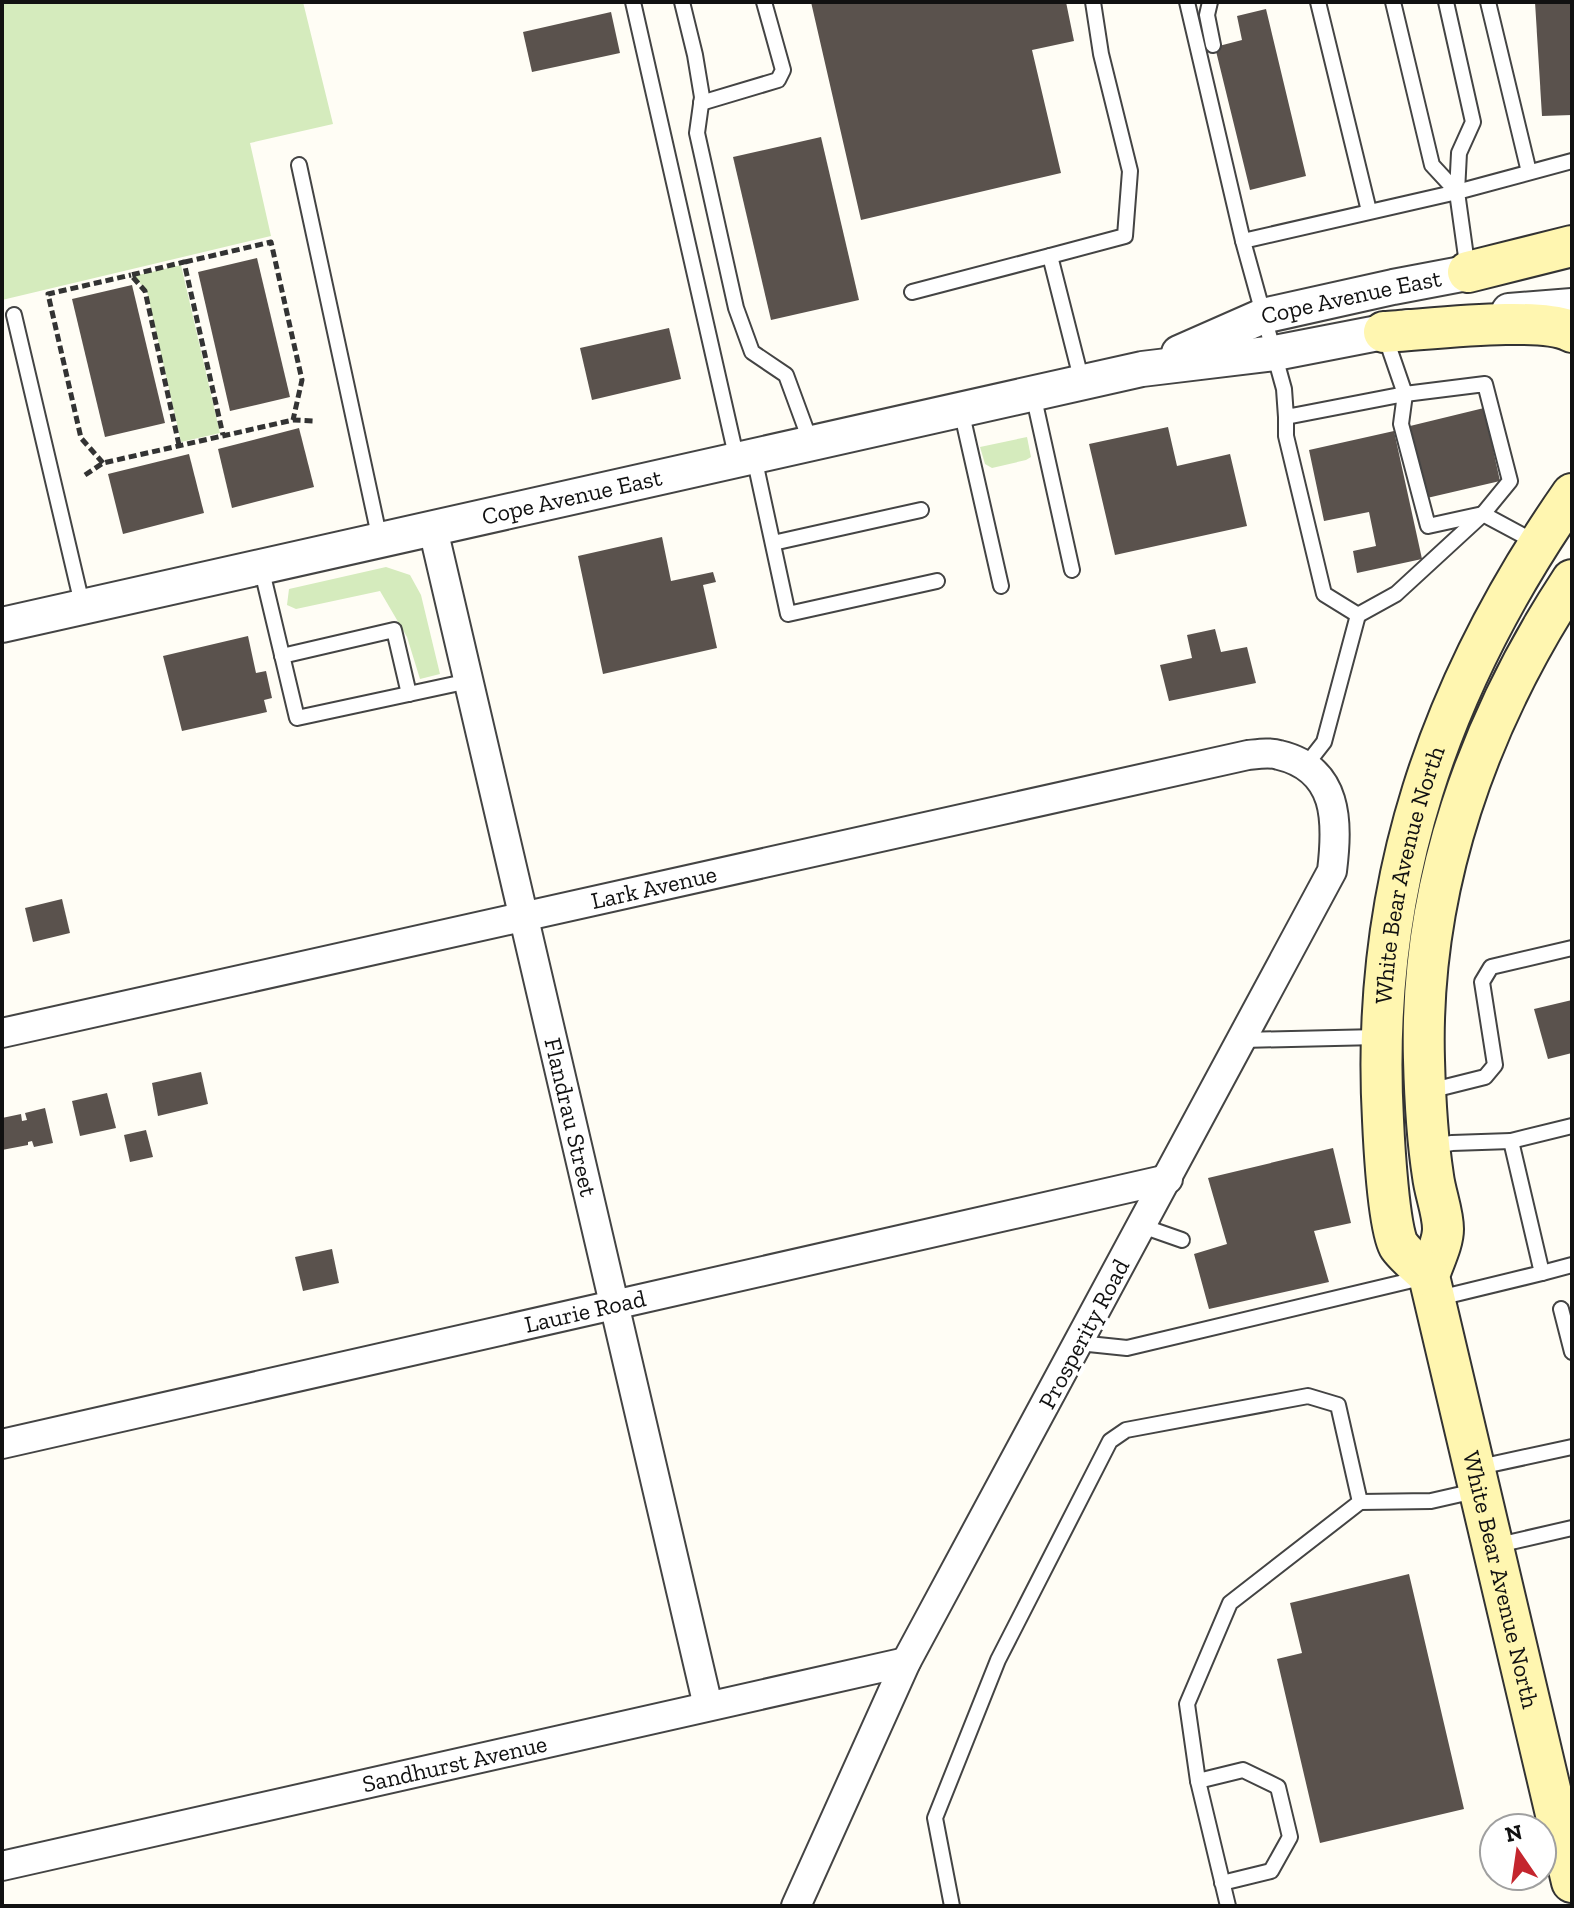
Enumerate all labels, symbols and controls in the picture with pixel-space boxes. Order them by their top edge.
street label: Cope Avenue East [1258,263,1444,330]
street label: Cope Avenue East [479,462,665,531]
street label: White Bear Avenue North [1368,741,1451,1005]
street label: Lark Avenue [588,859,719,915]
street label: Flandrau Street [538,1035,604,1199]
street label: Prosperity Road [1032,1254,1135,1414]
street label: Laurie Road [522,1283,648,1339]
street label: White Bear Avenue North [1457,1448,1546,1712]
street label: Sandhurst Avenue [359,1728,550,1798]
north arrow [1478,1812,1558,1892]
text: N [1502,1818,1525,1848]

